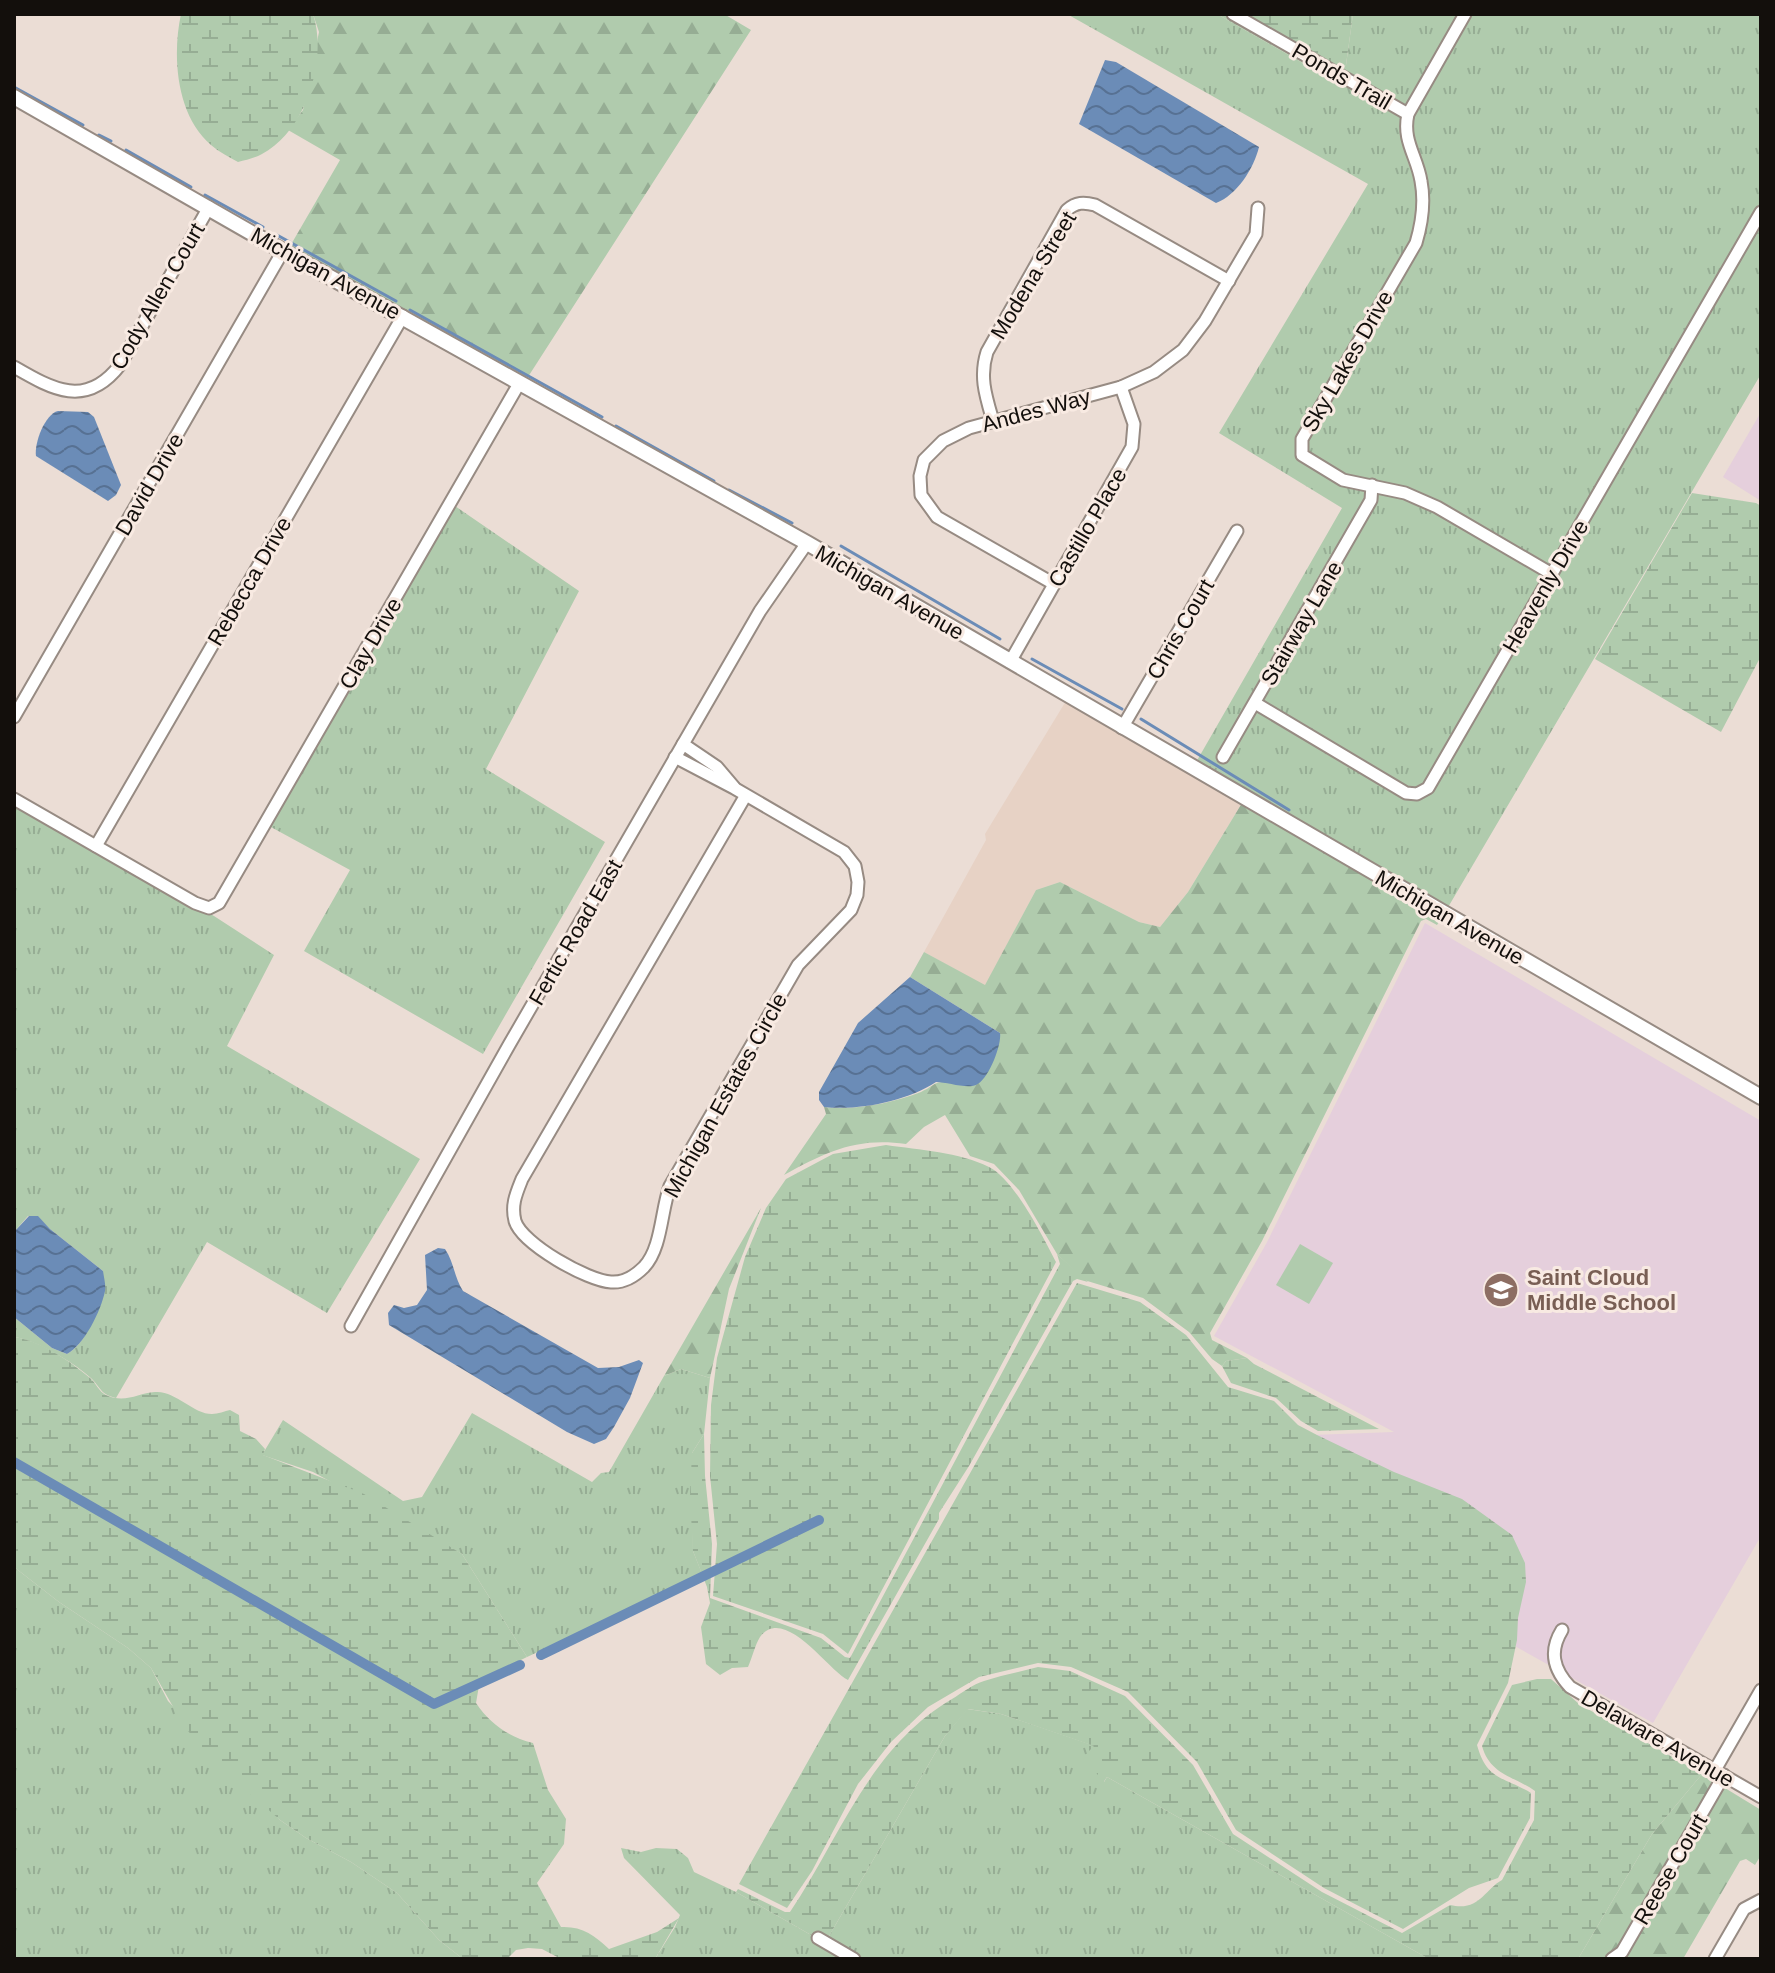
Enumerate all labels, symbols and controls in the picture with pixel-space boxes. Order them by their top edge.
street label: Ponds Trail [1288,38,1396,115]
street label: Modena Street [986,207,1081,344]
street label: Cody Allen Court [105,219,210,374]
street label: Michigan Avenue [247,222,405,325]
street label: Sky Lakes Drive [1297,286,1398,436]
street label: Andes Way [979,384,1093,437]
street label: David Drive [110,429,189,540]
street label: Castillo Place [1043,463,1132,591]
street label: Rebecca Drive [203,513,296,650]
street label: Heavenly Drive [1497,515,1594,657]
street label: Michigan Avenue [811,540,968,645]
street label: Stairway Lane [1256,557,1347,690]
street label: Chris Court [1142,575,1219,684]
street label: Clay Drive [334,593,407,693]
street label: Fertic Road East [524,855,627,1009]
street label: Michigan Avenue [1371,865,1528,970]
street label: Michigan Estates Circle [659,989,792,1202]
place label: Saint Cloud Middle School [1527,1265,1676,1315]
school or university icon: Saint Cloud Middle School [1482,1271,1520,1309]
street label: Delaware Avenue [1577,1685,1738,1792]
street label: Reese Court [1629,1810,1712,1929]

